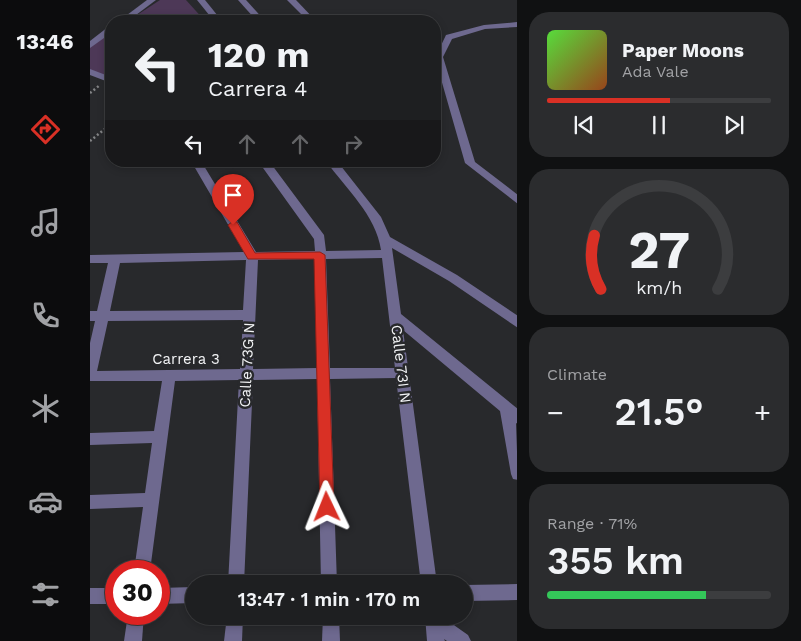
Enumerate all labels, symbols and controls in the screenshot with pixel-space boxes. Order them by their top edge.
text: 13:46 [17,29,73,54]
text: 120 m [208,34,309,76]
icon: left [125,35,190,100]
text: Paper Moons [622,39,744,62]
text: Ada Vale [622,62,689,81]
text: Carrera 4 [208,76,307,101]
icon: previous [570,111,598,139]
icon: pause [645,111,673,139]
icon: next [720,111,748,139]
icon: directions [28,112,63,147]
icon: left [180,130,208,158]
icon: ahead [233,130,261,158]
icon: ahead [286,130,314,158]
icon: right [339,130,367,158]
pin [212,174,254,225]
icon: arrive [219,181,247,209]
icon: music [28,205,63,240]
text: 27 [628,220,690,281]
text: km/h [636,277,682,298]
icon: phone [28,298,63,333]
street label: Calle 73G N [236,322,258,408]
street label: Calle 73I N [387,324,415,404]
street label: Carrera 3 [152,350,220,368]
text: Climate [547,365,607,384]
text: 21.5° [614,390,704,434]
icon: climate [28,391,63,426]
text: − [547,396,564,429]
text: + [754,396,771,429]
position arrow [300,480,352,532]
icon: car [28,484,63,519]
text: Range · 71% [547,514,637,533]
text: 355 km [547,539,684,583]
speed limit sign: 30 [105,560,170,625]
icon: filters [28,577,63,612]
text: 13:47 · 1 min · 170 m [238,588,420,611]

